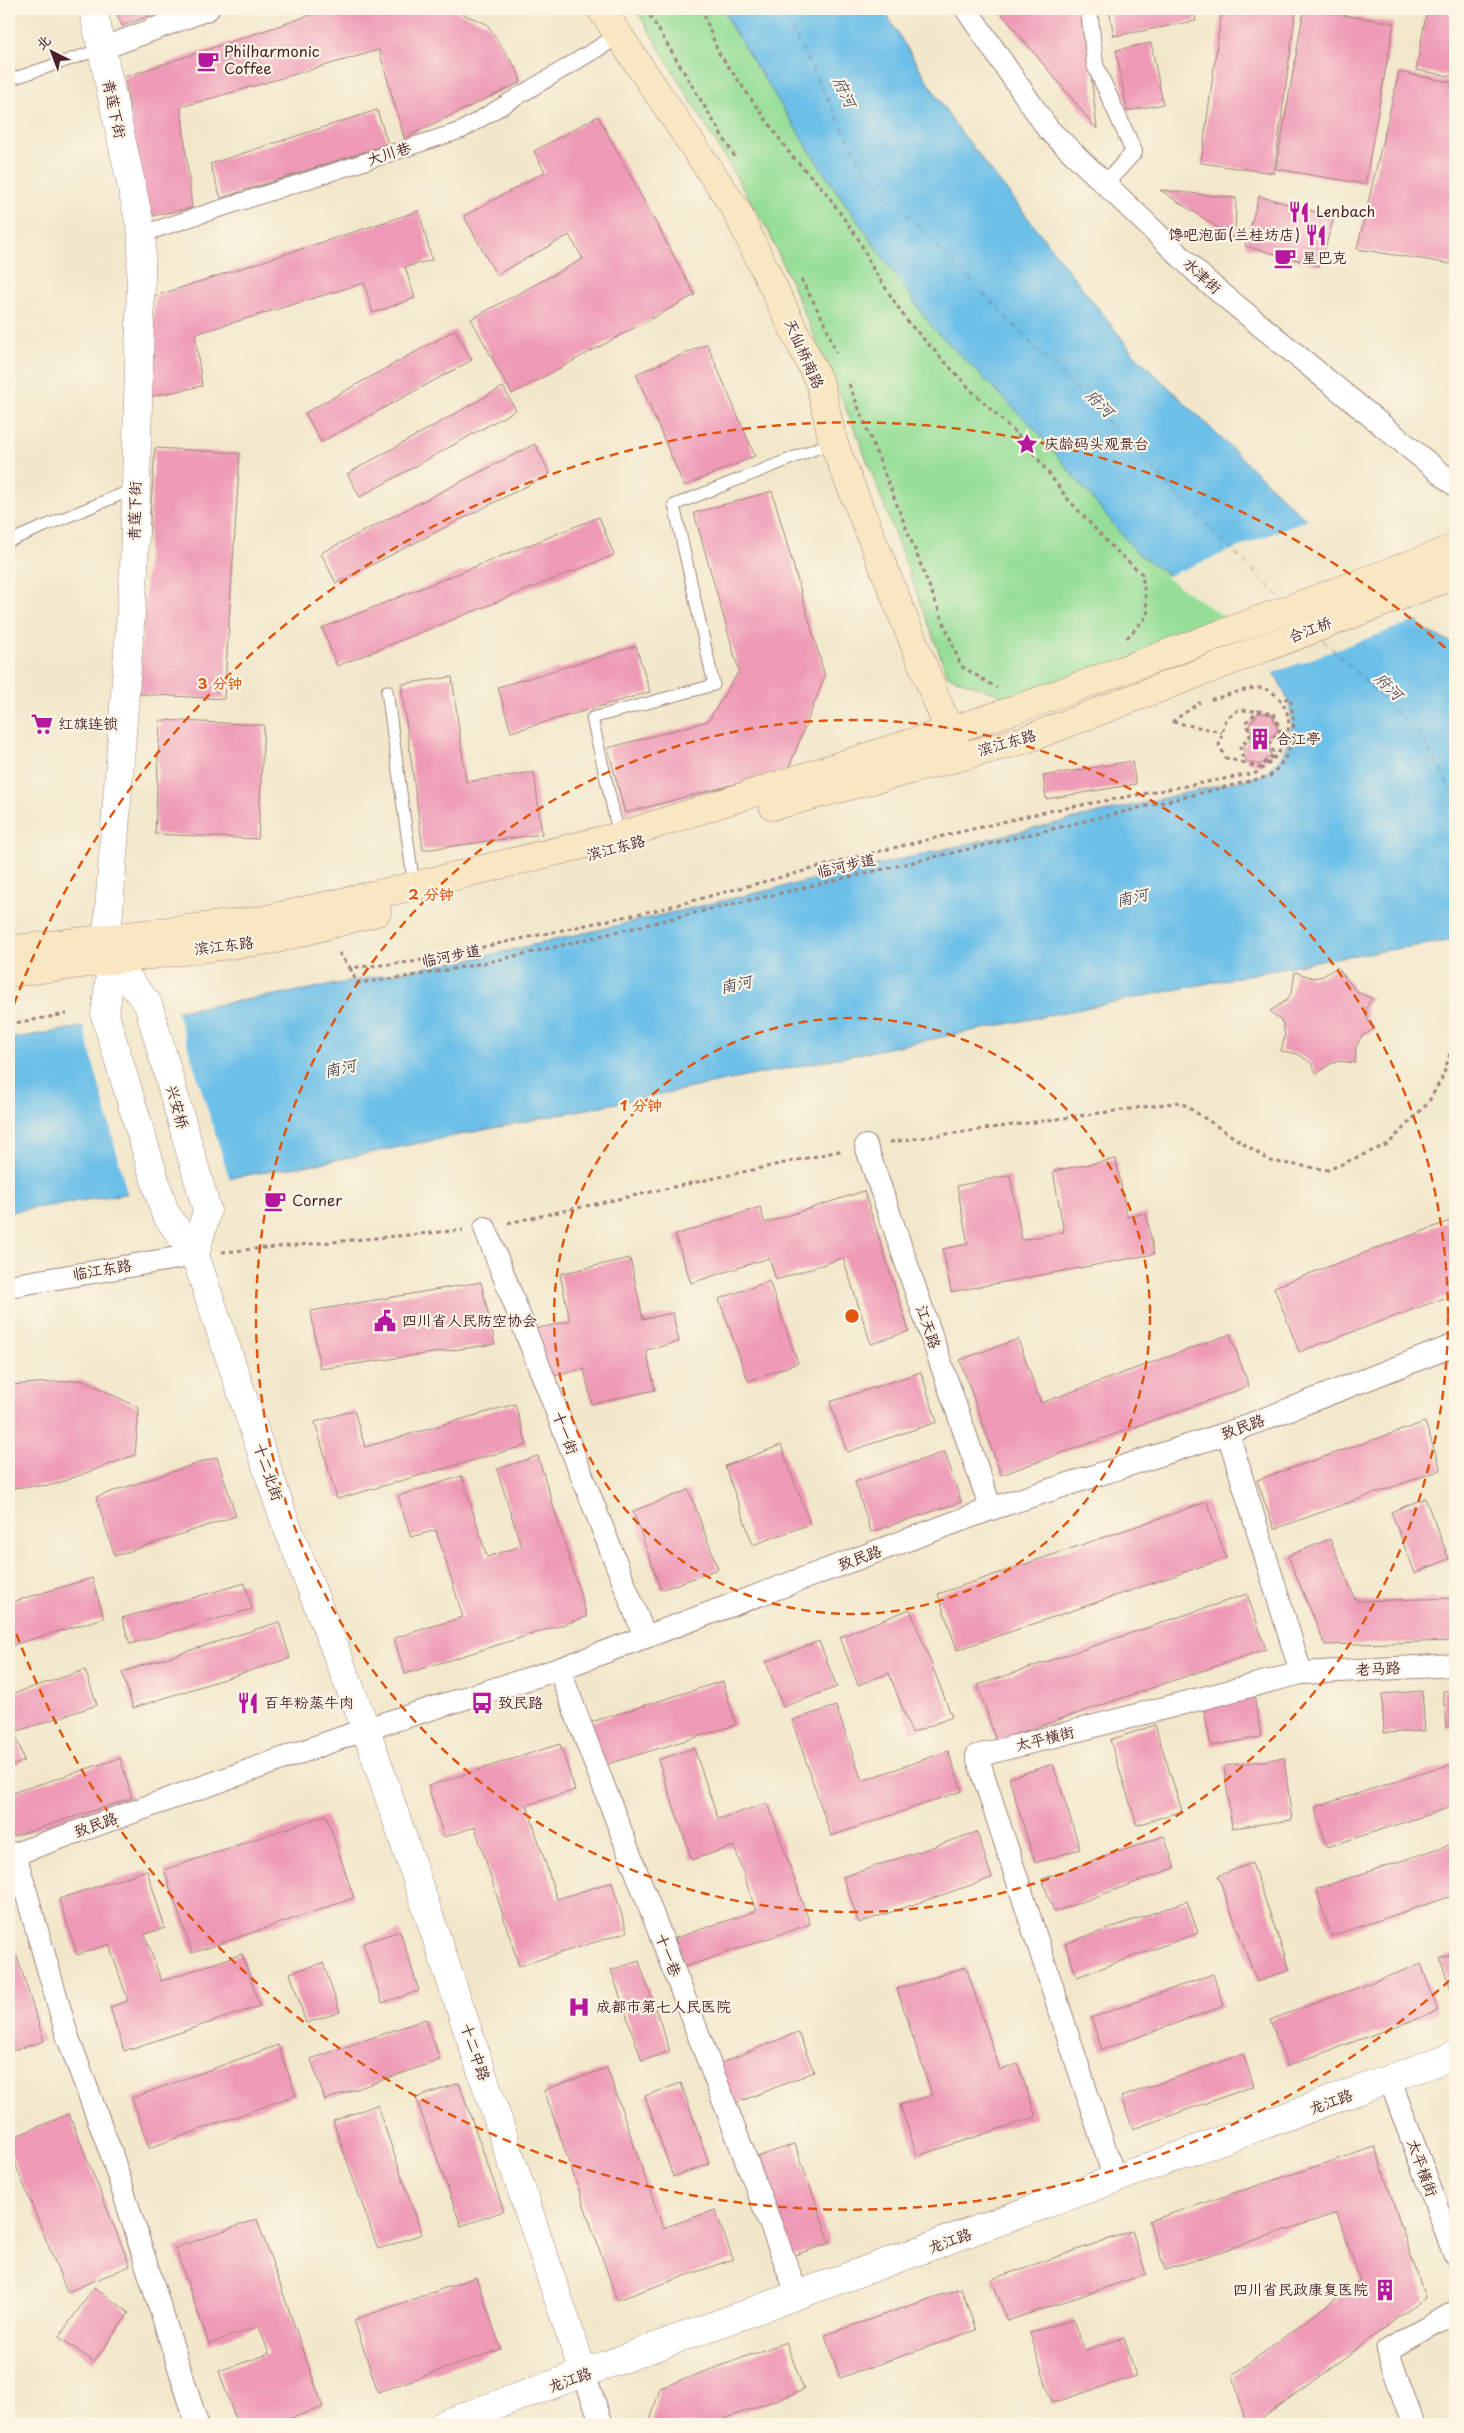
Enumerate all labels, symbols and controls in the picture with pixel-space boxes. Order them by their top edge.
north arrow [28,28,78,78]
text: 北 [31,29,55,54]
place label: Philharmonic Coffee [224,39,320,79]
cafe icon: Philharmonic Coffee [195,48,221,74]
water label: 府河 [828,72,865,114]
street label: 青莲下街 [98,77,133,140]
street label: 大川巷 [364,135,413,170]
restaurant icon: Lenbach [1286,199,1312,225]
place label: Lenbach [1316,199,1375,222]
place label: 馋吧泡面(兰桂坊店) [1168,222,1300,245]
restaurant icon: 馋吧泡面(兰桂坊店) [1303,222,1329,248]
cafe icon: 星巴克 [1272,245,1298,271]
place label: 星巴克 [1302,245,1347,268]
street label: 水津街 [1179,251,1227,298]
street label: 天仙桥南路 [780,314,831,392]
water label: 府河 [1081,383,1123,424]
place icon: 庆龄码头观景台 [1014,431,1040,457]
place label: 庆龄码头观景台 [1044,431,1149,454]
street label: 青莲下街 [121,481,146,541]
street label: 合江桥 [1284,610,1335,647]
water label: 府河 [1370,666,1412,707]
text: 3 分钟 [198,671,242,694]
supermarket icon: 红旗连锁 [29,711,55,737]
place label: 红旗连锁 [58,711,118,734]
street label: 滨江东路 [975,722,1039,761]
building icon: 合江亭 [1247,726,1273,752]
place label: 合江亭 [1276,726,1321,749]
street label: 滨江东路 [584,828,648,865]
street label: 临河步道 [814,847,877,882]
water label: 南河 [1114,880,1153,911]
text: 2 分钟 [408,882,454,905]
street label: 滨江东路 [193,929,255,960]
street label: 临河步道 [419,938,482,972]
water label: 南河 [718,967,757,998]
water label: 南河 [322,1051,361,1082]
street label: 兴安桥 [161,1082,196,1131]
text: 1 分钟 [620,1093,662,1116]
cafe icon: Corner [262,1188,288,1214]
place label: Corner [292,1188,342,1211]
street label: 临江东路 [70,1252,133,1285]
street label: 江天路 [911,1301,948,1352]
centre of rings [843,1307,861,1325]
public building icon: 四川省人民防空协会 [372,1308,398,1334]
place label: 四川省人民防空协会 [402,1308,537,1331]
street label: 十一街 [548,1407,585,1458]
street label: 致民路 [1217,1407,1268,1444]
street label: 十二北街 [249,1439,290,1504]
street label: 致民路 [834,1538,885,1575]
street label: 老马路 [1355,1655,1401,1680]
restaurant icon: 百年粉蒸牛肉 [235,1690,261,1716]
place label: 百年粉蒸牛肉 [264,1690,354,1713]
bus stop icon: 致民路 [469,1690,495,1716]
place label: 致民路 [498,1690,543,1713]
street label: 太平横街 [1013,1719,1077,1756]
street label: 致民路 [70,1805,121,1842]
street label: 十一巷 [651,1929,688,1980]
hospital icon: 成都市第七人民医院 [566,1994,592,2020]
place label: 成都市第七人民医院 [596,1994,731,2017]
street label: 十二中路 [456,2019,497,2084]
street label: 龙江路 [1305,2082,1356,2119]
street label: 太平横街 [1402,2135,1444,2200]
street label: 龙江路 [924,2221,975,2258]
place label: 四川省民政康复医院 [1233,2277,1368,2300]
building icon: 四川省民政康复医院 [1372,2277,1398,2303]
street label: 龙江路 [544,2360,595,2397]

